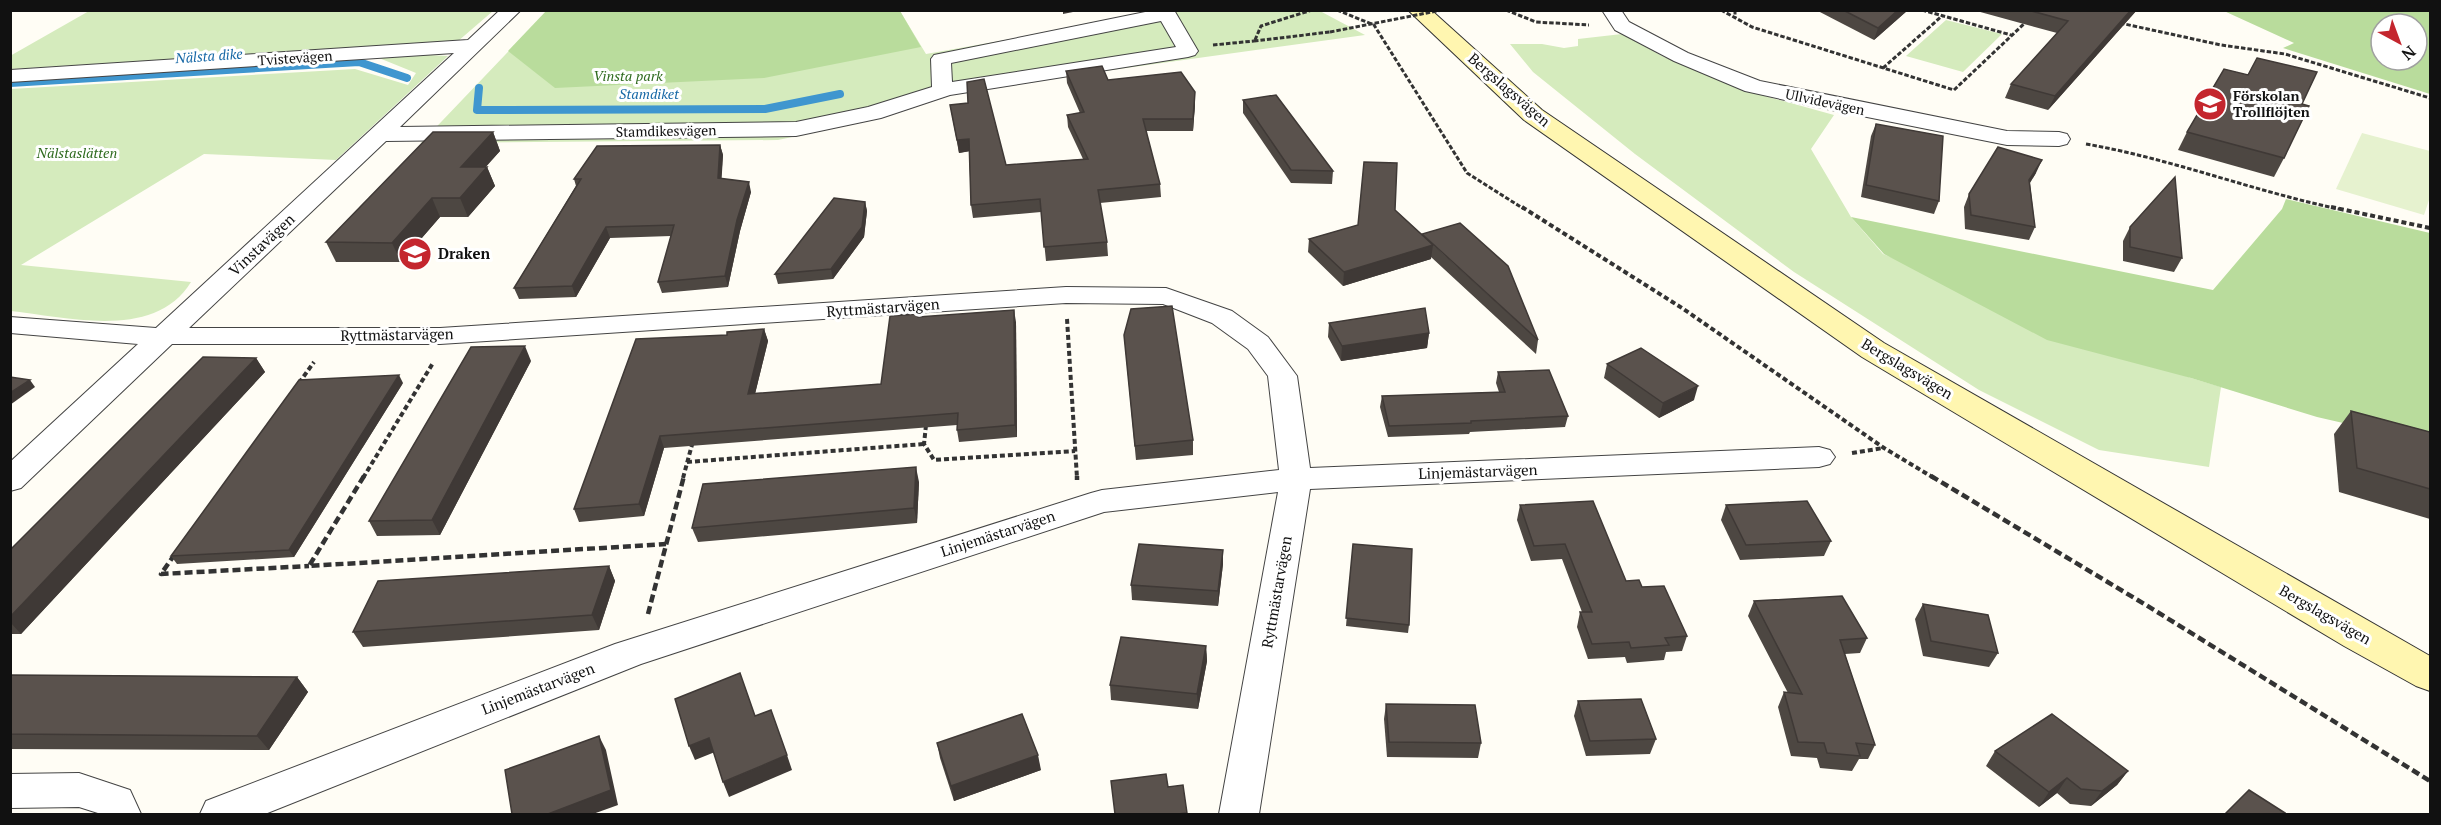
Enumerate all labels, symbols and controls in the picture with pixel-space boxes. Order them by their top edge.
north arrow [2369,12,2429,72]
text: N [2397,41,2421,66]
water label: Nälsta dike [174,44,244,67]
street label: Tvistevägen [257,45,334,70]
street label: Bergslagsvägen [1464,48,1555,131]
park label: Vinsta park [593,66,663,85]
water label: Stamdiket [619,84,679,103]
street label: Ullvidevägen [1784,84,1867,119]
school or university icon: Förskolan Trollflöjten [2192,86,2228,122]
place label: Förskolan Trollflöjten [2233,86,2310,121]
street label: Stamdikesvägen [615,120,717,141]
park label: Nälstaslätten [36,143,117,162]
street label: Vinstavägen [224,209,298,280]
school or university icon: Draken [397,236,433,272]
place label: Draken [438,243,490,263]
street label: Ryttmästarvägen [826,293,940,321]
street label: Ryttmästarvägen [340,323,454,345]
street label: Bergslagsvägen [1858,333,1957,403]
street label: Linjemästarvägen [1418,459,1538,483]
street label: Linjemästarvägen [938,505,1058,561]
street label: Ryttmästarvägen [1256,534,1296,649]
street label: Bergslagsvägen [2276,580,2375,649]
street label: Linjemästarvägen [478,657,597,719]

